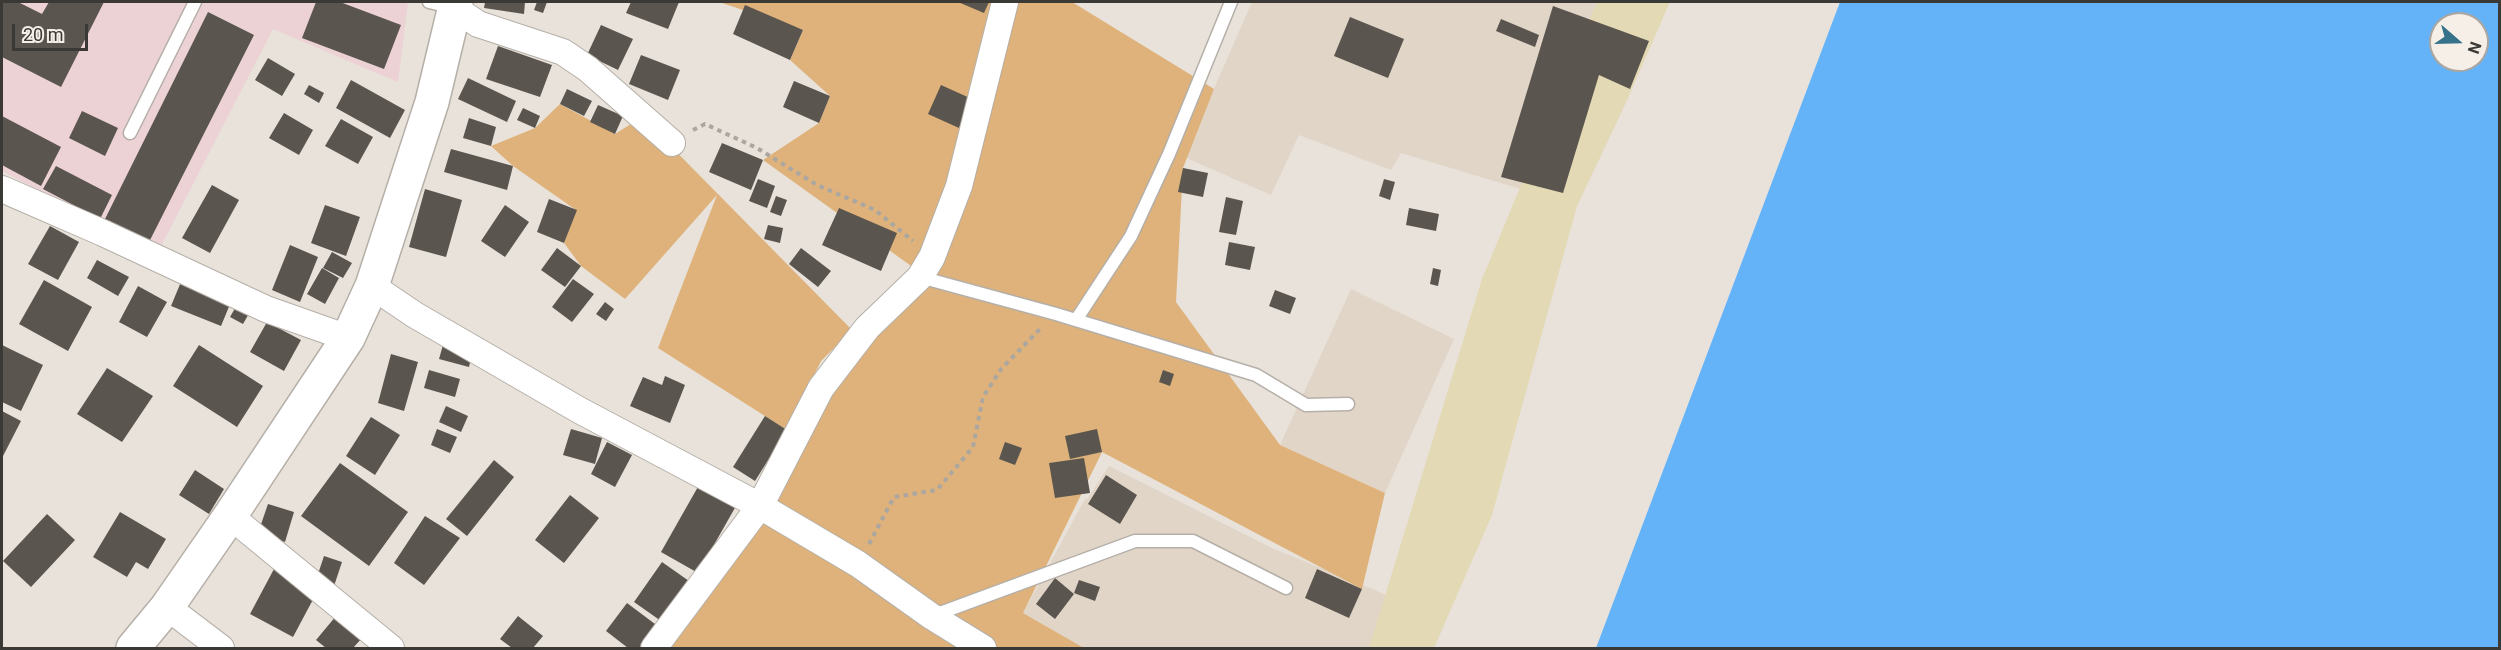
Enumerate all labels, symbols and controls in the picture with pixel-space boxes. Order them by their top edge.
scale bar [15,12,92,50]
north arrow [2429,12,2489,72]
text: 20 m [23,24,63,45]
text: N [2464,39,2485,56]

